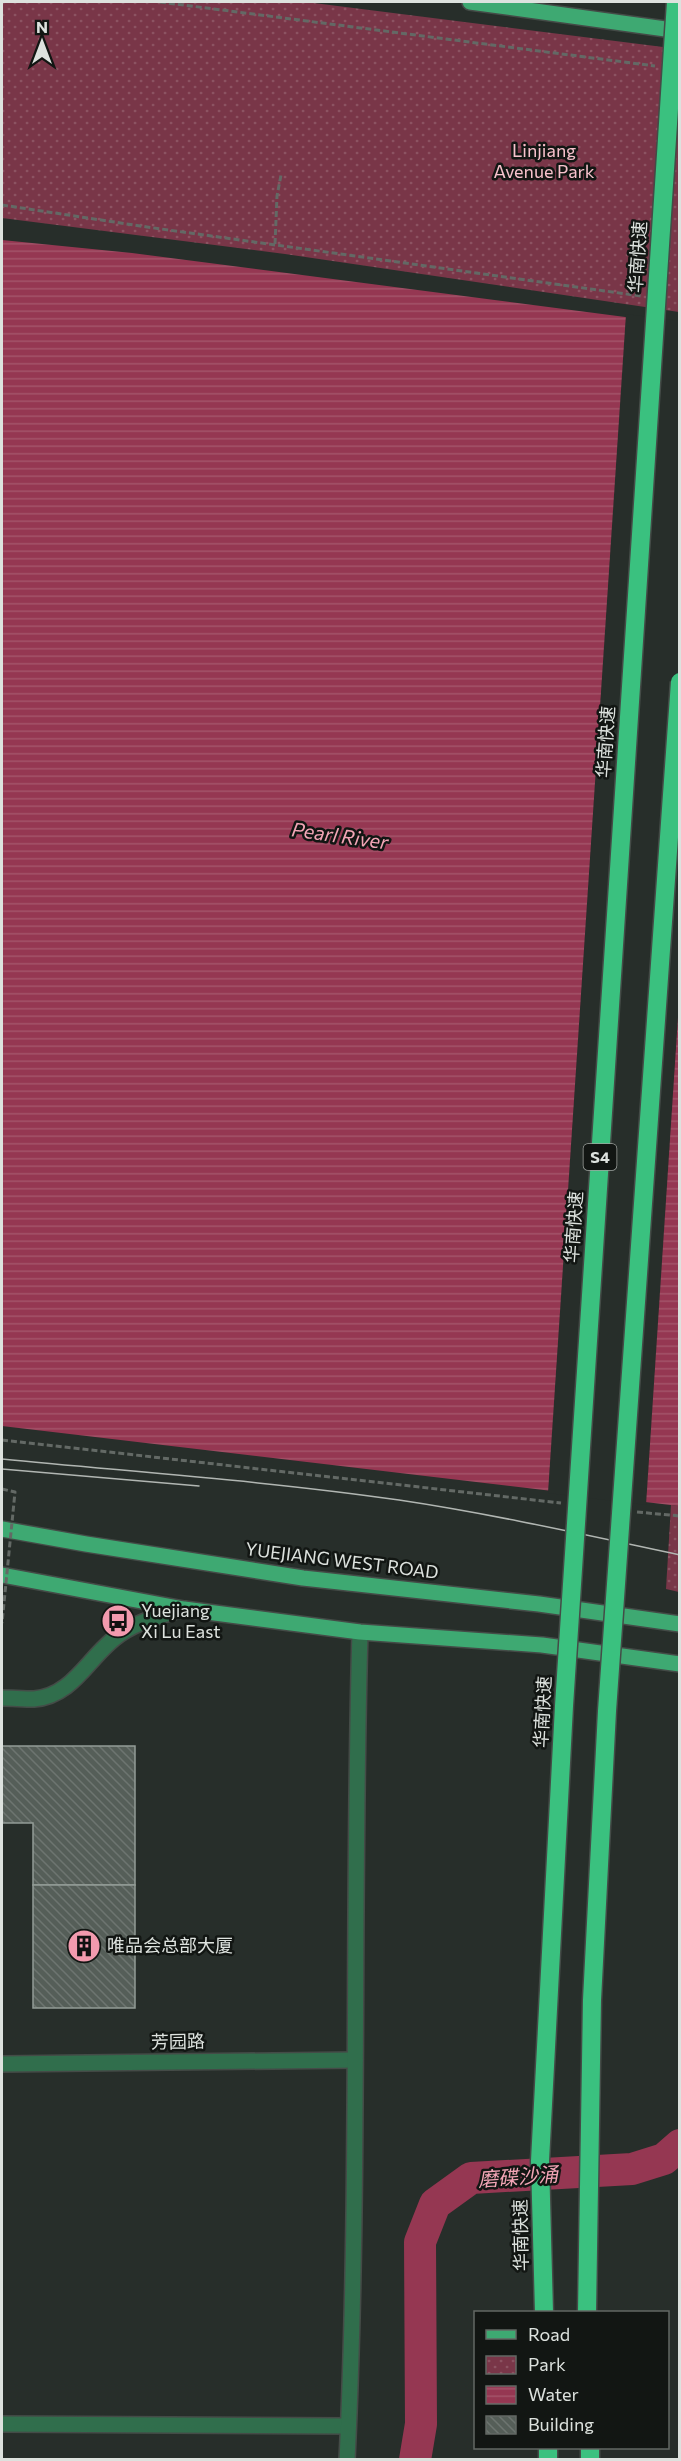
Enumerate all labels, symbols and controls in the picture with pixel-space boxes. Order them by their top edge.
north arrow [12,12,72,72]
text: N [36,17,48,36]
park label: Linjiang Avenue Park [493,139,595,182]
street label: 华南快速 [624,220,650,294]
street label: 华南快速 [592,705,618,779]
water label: Pearl River [290,816,391,854]
road number: S4 [584,1144,616,1170]
street label: 华南快速 [560,1190,586,1264]
street label: YUEJIANG WEST ROAD [244,1537,440,1583]
place label: Yuejiang Xi Lu East [141,1599,221,1642]
bus stop icon: Yuejiang Xi Lu East [100,1603,136,1639]
street label: 华南快速 [529,1675,555,1748]
building icon: 唯品会总部大厦 [66,1928,102,1964]
place label: 唯品会总部大厦 [107,1934,233,1956]
street label: 芳园路 [151,2030,205,2052]
water label: 磨碟沙涌 [477,2161,561,2191]
street label: 华南快速 [508,2199,532,2271]
legend [474,2311,669,2449]
text: Road [528,2323,570,2345]
text: Park [528,2353,566,2375]
text: Water [528,2383,579,2405]
text: Building [528,2413,594,2435]

